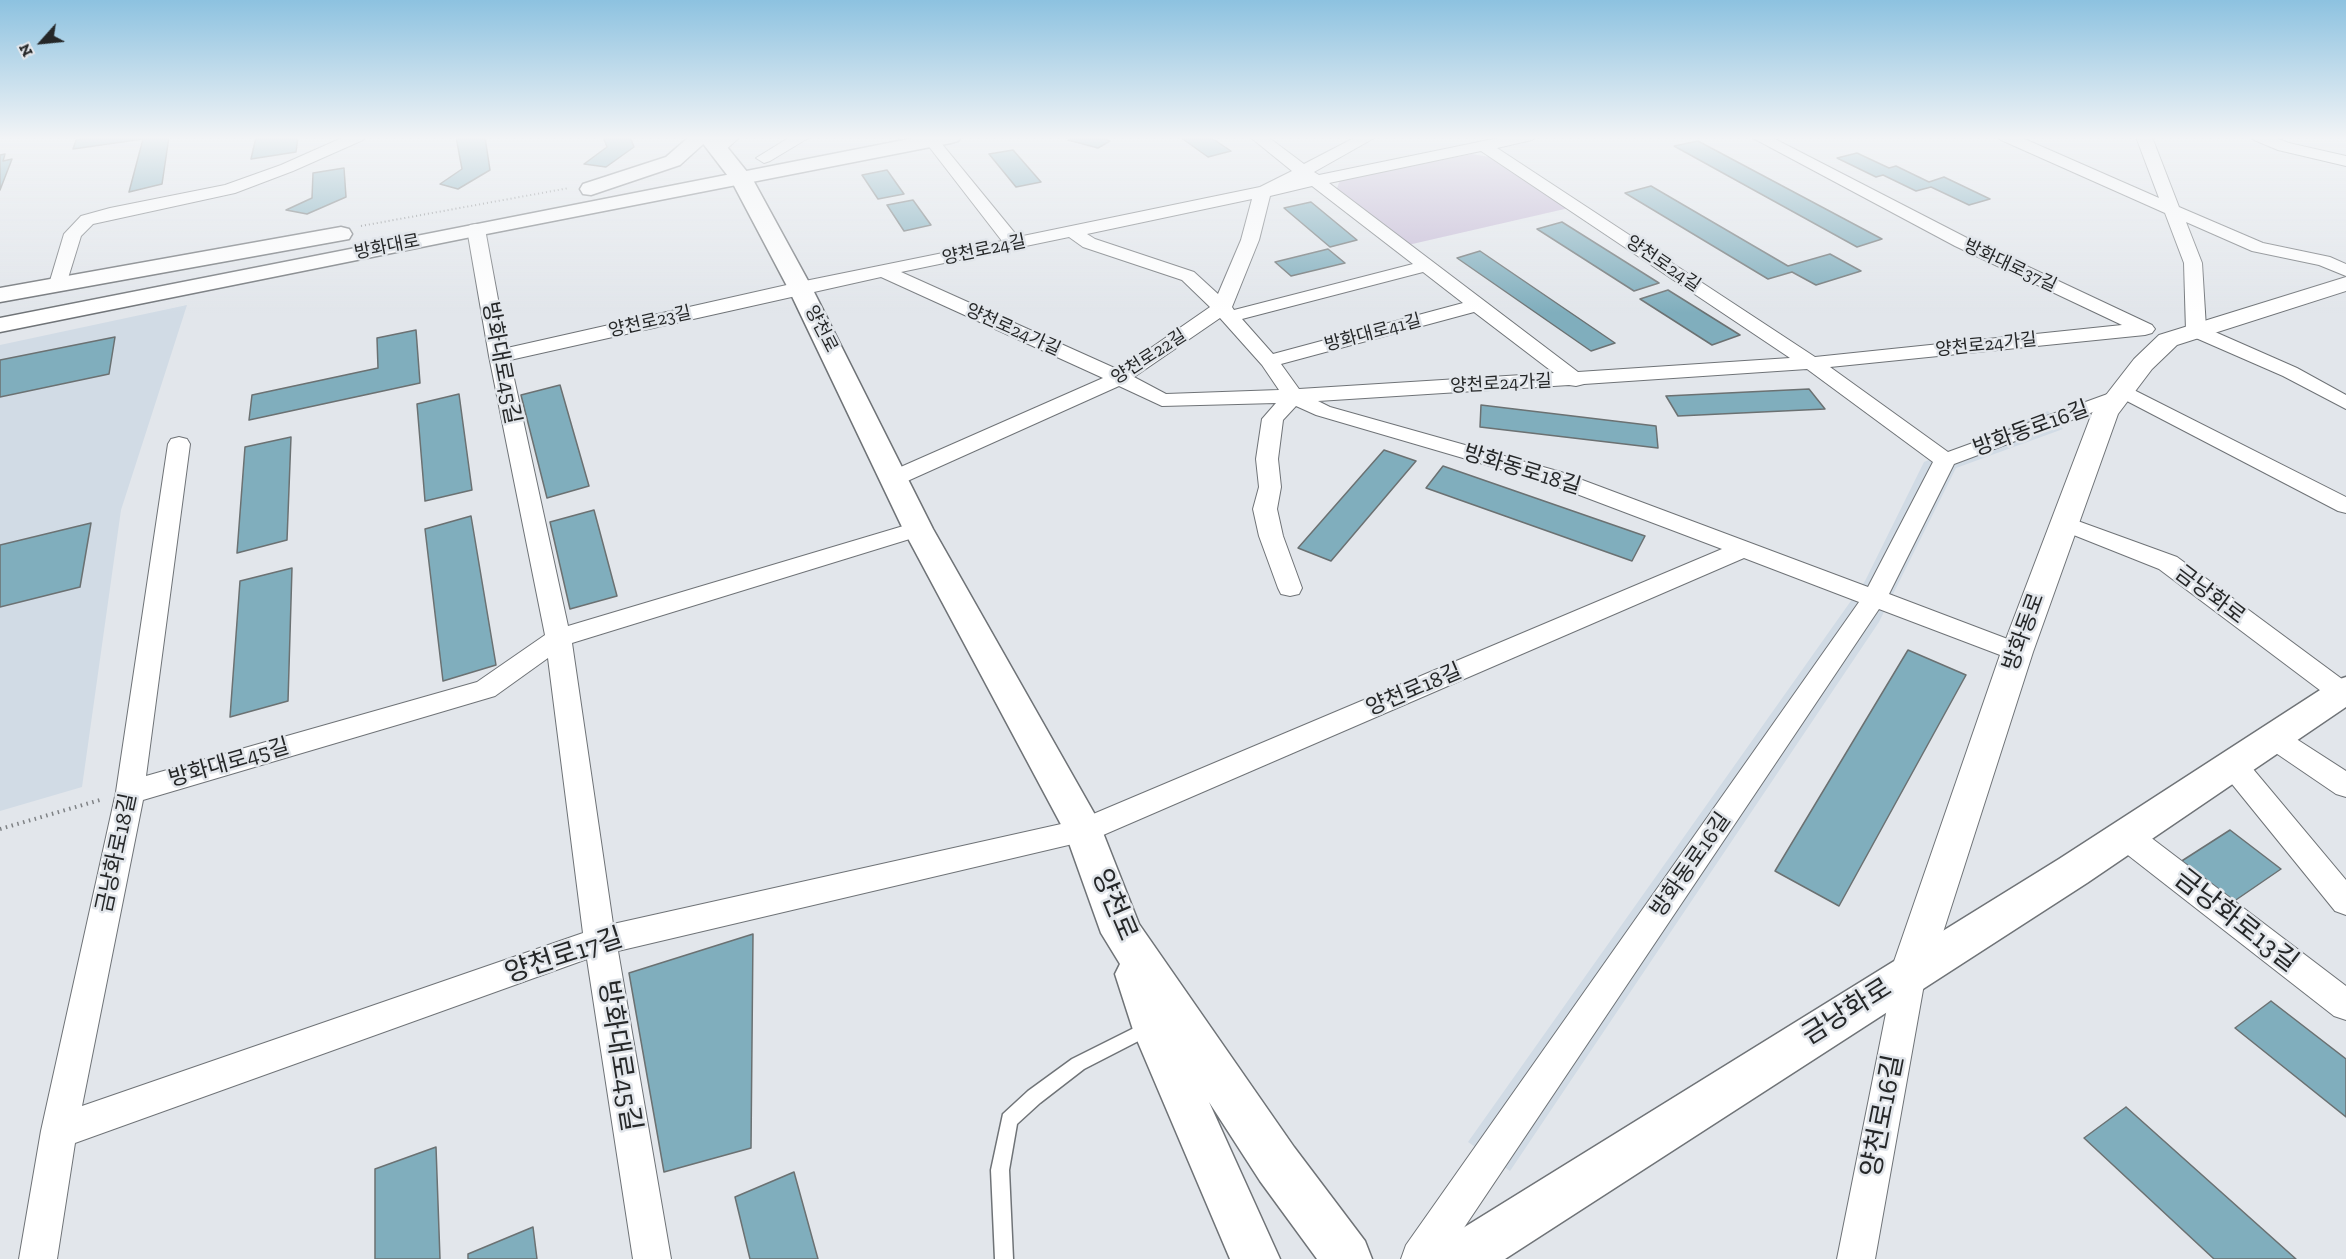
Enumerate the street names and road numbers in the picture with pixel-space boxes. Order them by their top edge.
street label: 방화대로 [352,230,422,264]
street label: 양천로24길 [940,231,1028,269]
street label: 양천로24길 [1622,231,1704,297]
street label: 방화대로37길 [1960,235,2060,297]
street label: 방화대로45길 [476,299,526,427]
street label: 양천로24가길 [962,299,1064,361]
street label: 양천로23길 [606,302,694,342]
street label: 양천로 [800,302,842,356]
street label: 방화대로41길 [1322,310,1424,356]
street label: 양천로22길 [1108,325,1190,389]
street label: 양천로24가길 [1934,329,2038,361]
street label: 양천로24가길 [1450,371,1552,397]
street label: 방화동로16길 [1969,396,2093,462]
street label: 방화동로18길 [1460,440,1584,500]
street label: 금낭화로 [2170,560,2250,630]
street label: 방화동로 [1998,589,2050,675]
street label: 양천로18길 [1362,658,1466,722]
street label: 방화대로45길 [166,733,292,793]
street label: 금낭화로18길 [91,791,143,915]
street label: 방화동로16길 [1645,808,1737,922]
street label: 금낭화로13길 [2168,863,2304,979]
street label: 양천로 [1085,864,1143,946]
street label: 양천로17길 [501,922,627,990]
street label: 금낭화로 [1796,972,1898,1052]
street label: 방화대로45길 [591,978,647,1134]
street label: 양천로16길 [1855,1052,1911,1180]

